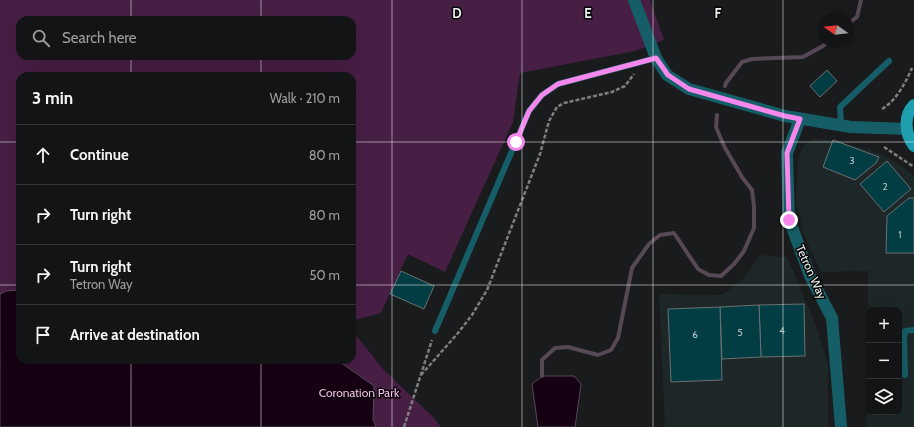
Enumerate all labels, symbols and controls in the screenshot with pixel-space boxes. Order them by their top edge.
text: D [452,5,462,21]
text: E [584,5,592,21]
text: F [715,5,722,21]
north arrow [818,12,854,48]
search box [16,16,356,60]
icon: search [30,27,52,49]
text: Search here [62,29,137,47]
text: 3 min [32,88,73,108]
text: Walk · 210 m [270,90,340,106]
route start [507,133,525,151]
icon: ahead [32,144,54,166]
text: Continue [70,146,129,164]
text: 80 m [309,147,340,163]
house number: 3 [849,154,855,167]
house number: 2 [882,180,888,193]
icon: right [32,204,54,226]
text: Turn right [70,206,131,224]
text: 80 m [309,207,340,223]
route end [780,211,798,229]
house number: 1 [898,228,902,241]
street label: Tetron Way [793,242,830,301]
text: Turn right [70,258,131,276]
icon: right [32,264,54,286]
text: 50 m [310,267,340,283]
text: Tetron Way [70,276,133,292]
map controls [866,307,902,415]
button: + [866,307,902,343]
icon: arrive [32,324,54,346]
house number: 4 [779,324,785,337]
text: Arrive at destination [70,326,200,344]
house number: 5 [737,326,743,339]
house number: 6 [692,328,698,341]
button: − [866,343,902,379]
button: layers [866,379,902,415]
park label: Coronation Park [319,385,400,400]

